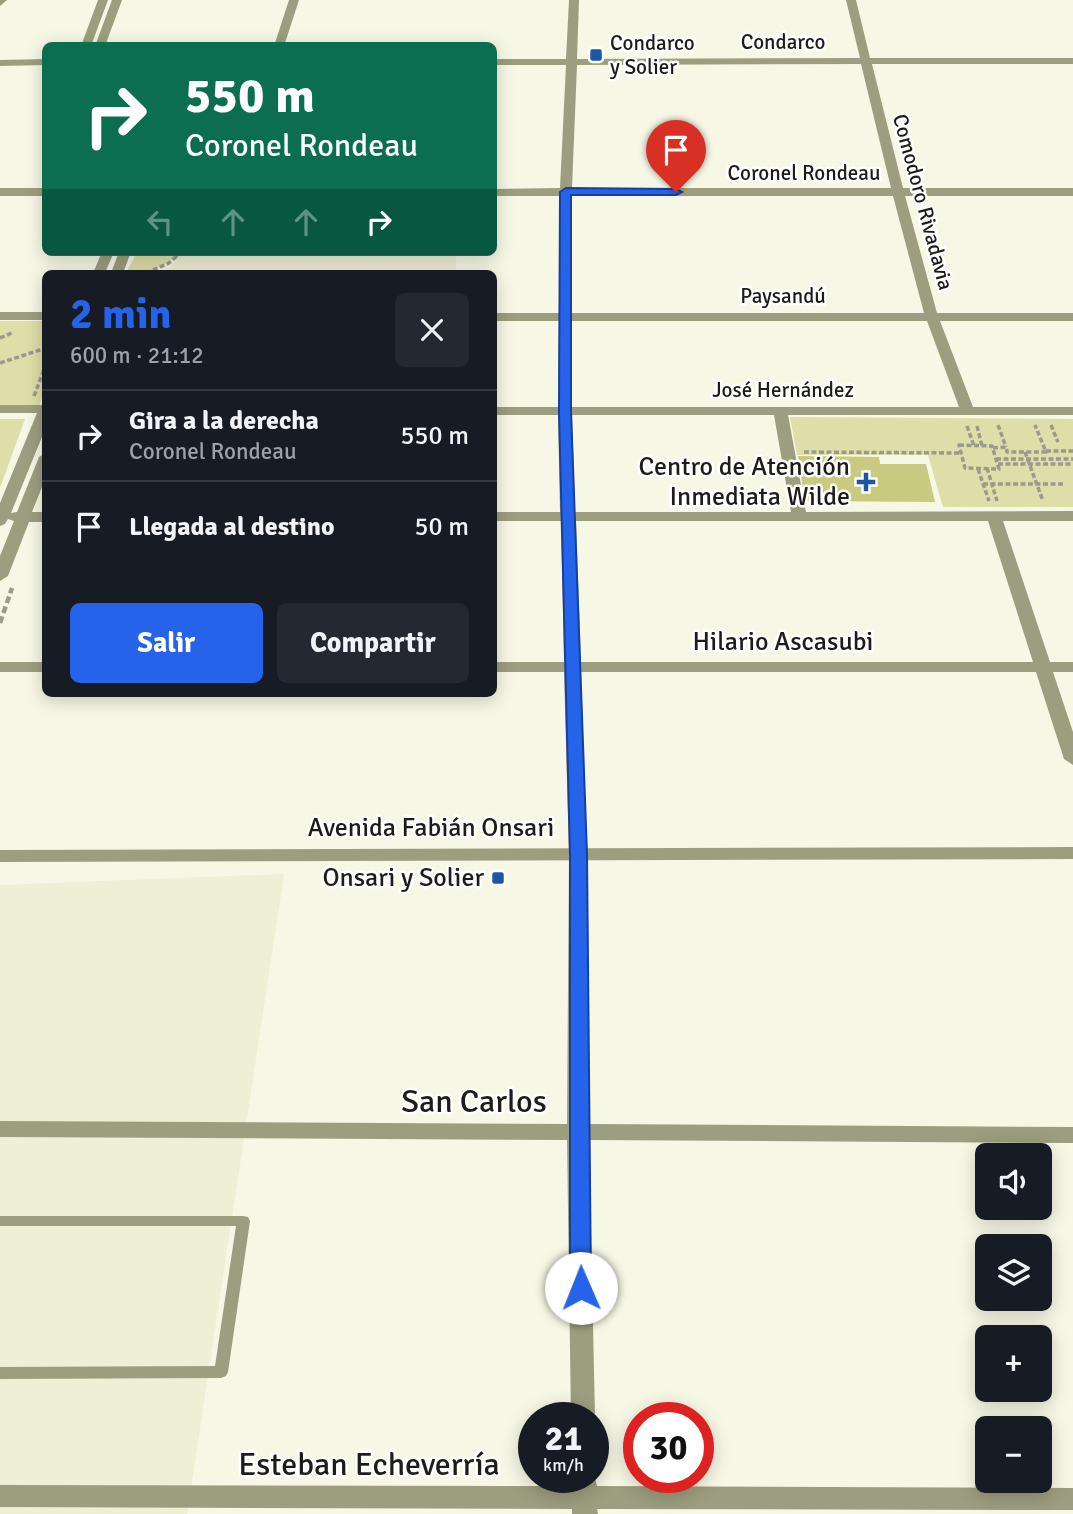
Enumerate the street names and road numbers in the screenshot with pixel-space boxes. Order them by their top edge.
street label: Condarco [741,29,825,55]
street label: Comodoro Rivadavia [887,111,959,293]
street label: Coronel Rondeau [728,160,880,186]
street label: Paysandú [740,283,826,309]
street label: José Hernández [712,377,854,403]
street label: Hilario Ascasubi [693,626,873,658]
street label: Avenida Fabián Onsari [308,812,554,844]
street label: San Carlos [401,1082,547,1121]
street label: Esteban Echeverría [238,1445,500,1484]

